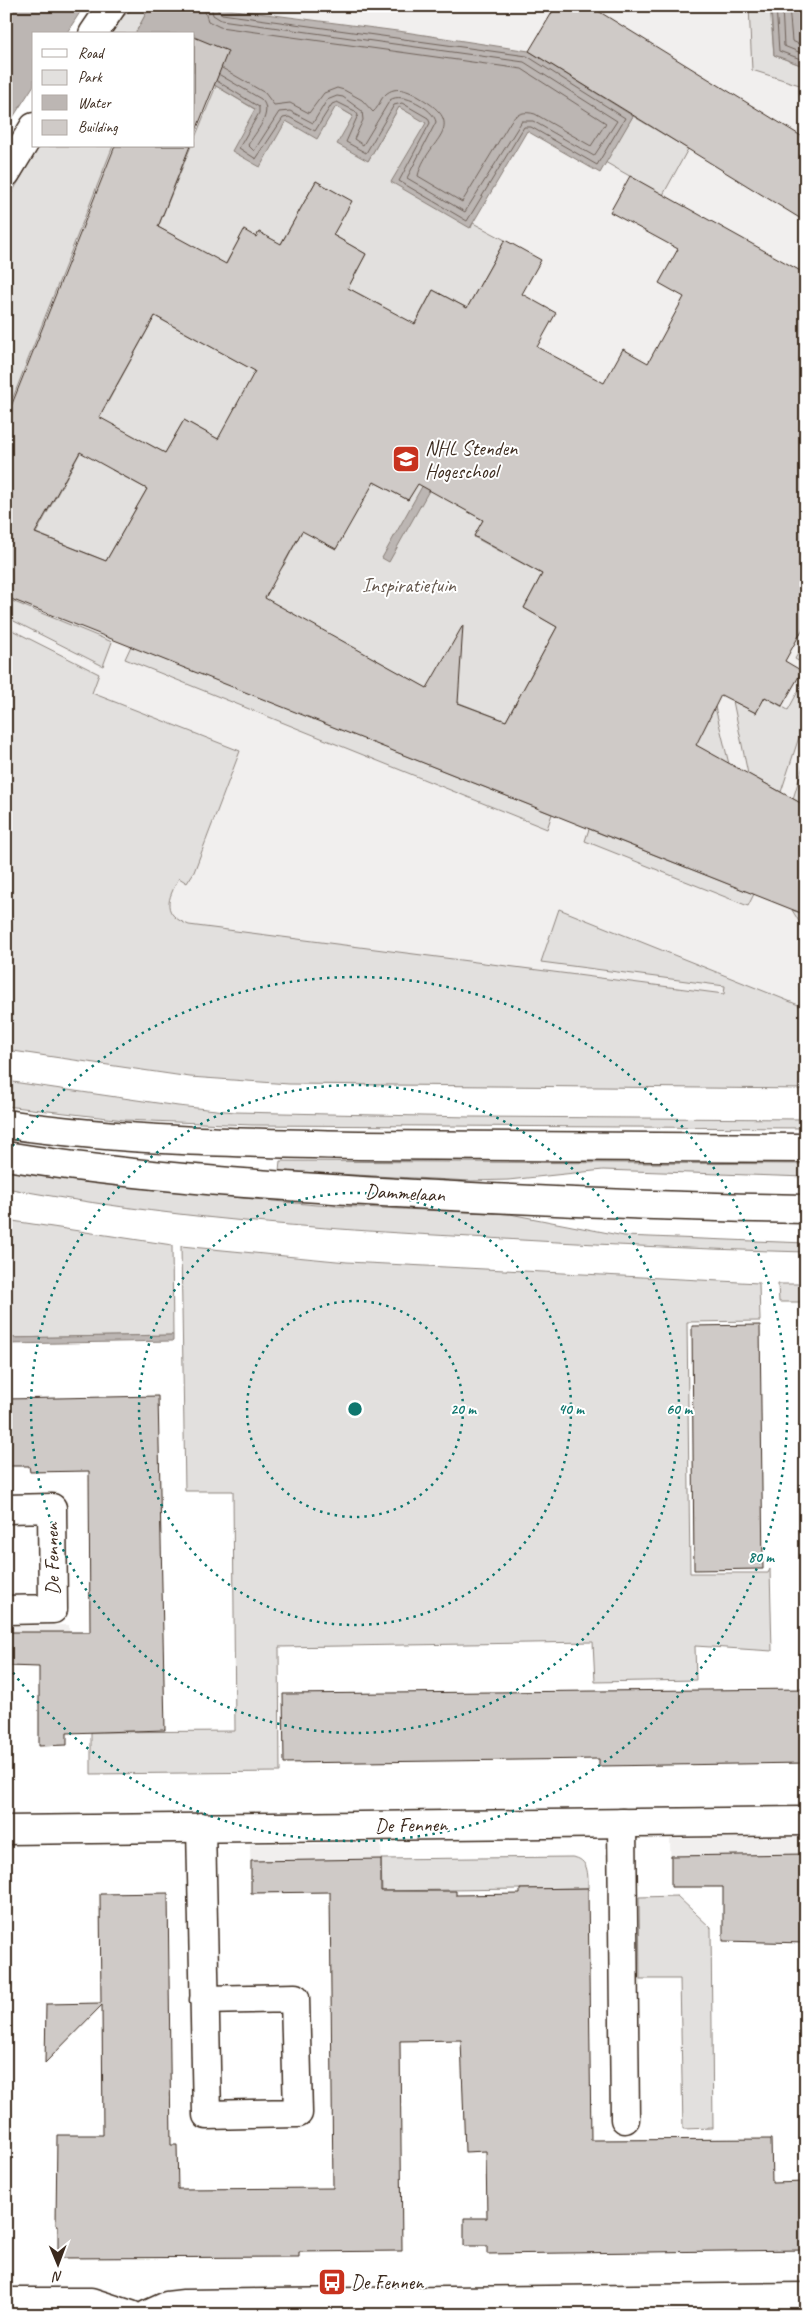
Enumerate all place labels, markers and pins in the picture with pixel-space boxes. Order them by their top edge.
place label: NHL Stenden Hogeschool [425,436,518,484]
school or university icon: NHL Stenden Hogeschool [391,444,421,474]
centre of rings [346,1400,364,1418]
bus stop icon: De Fennen [317,2267,347,2297]
place label: De Fennen [351,2270,424,2295]

